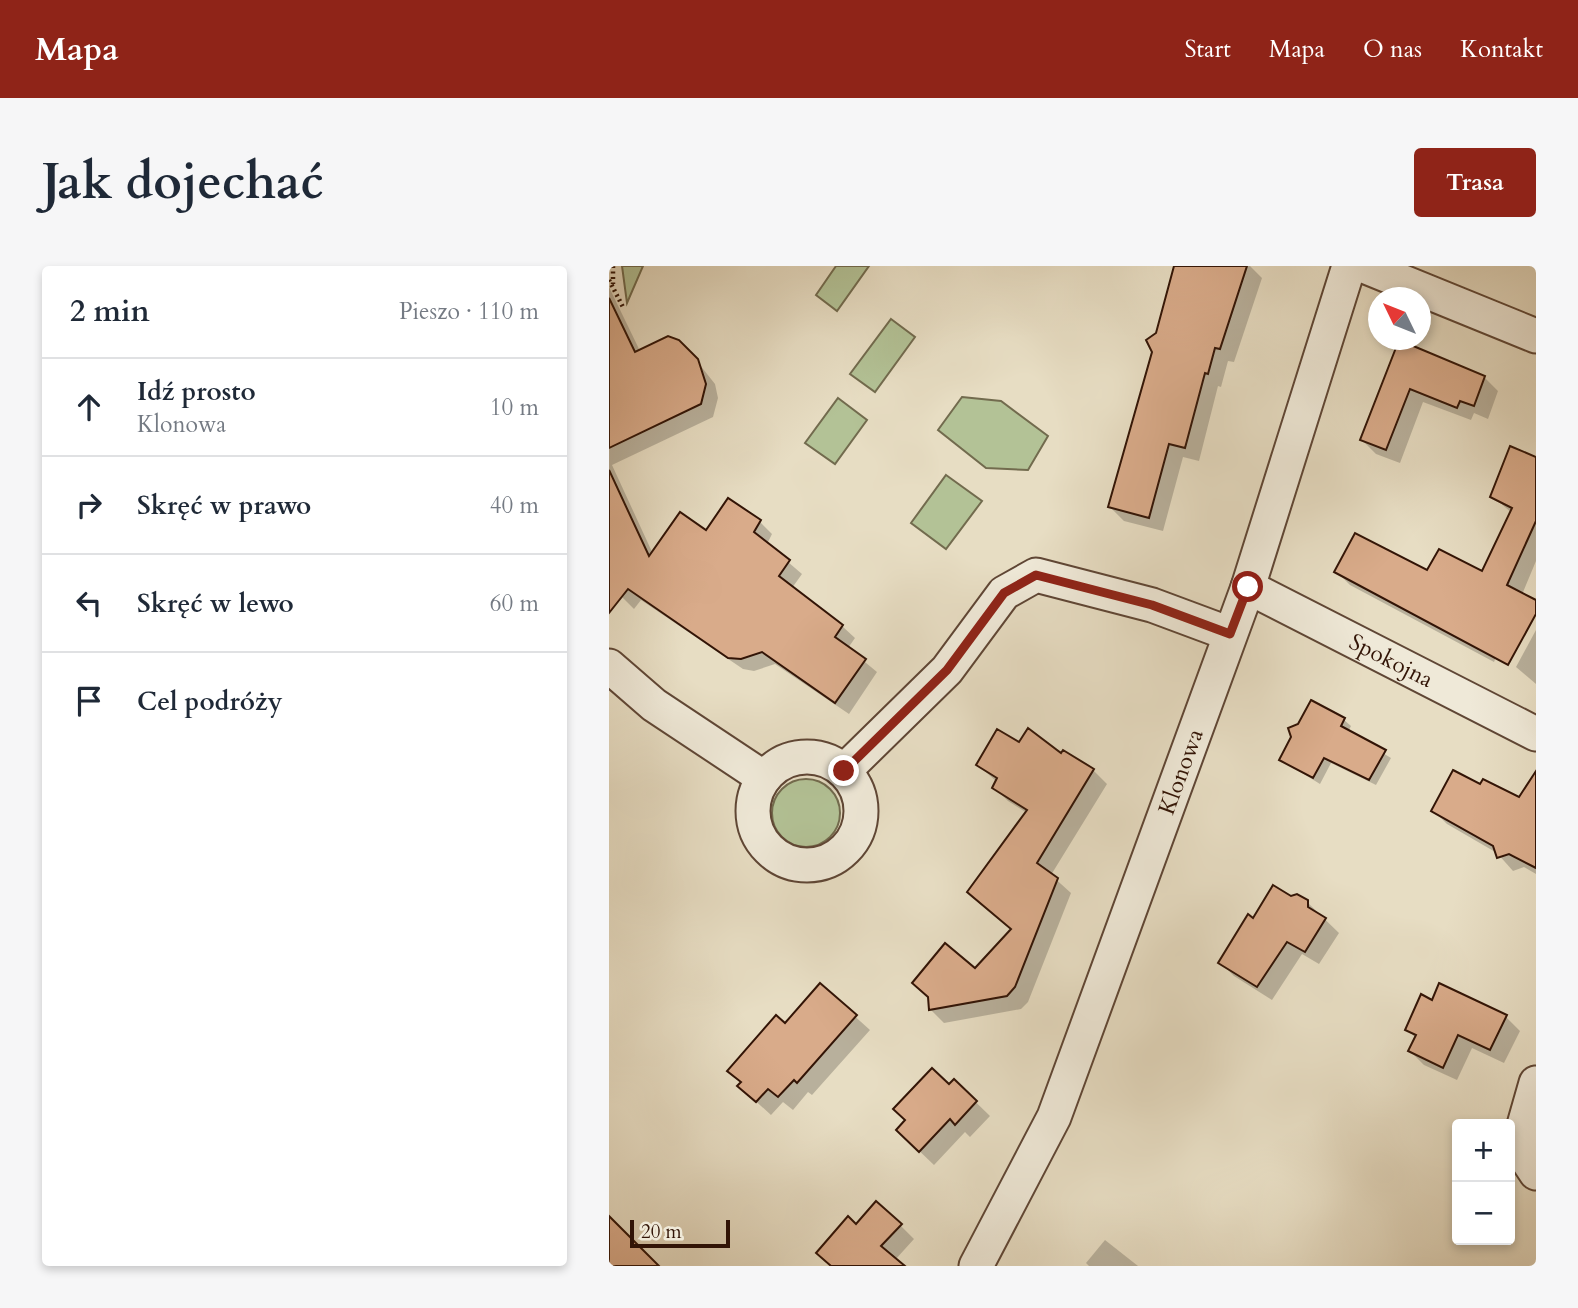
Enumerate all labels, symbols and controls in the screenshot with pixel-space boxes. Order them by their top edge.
text: Mapa [35,27,119,72]
text: Start [1184,33,1231,66]
text: Mapa [1269,33,1325,66]
text: O nas [1363,33,1422,66]
text: Kontakt [1460,33,1543,66]
button: Trasa [1414,148,1536,217]
text: Jak dojechać [42,149,324,216]
north arrow [1368,287,1431,350]
text: 2 min [70,291,150,332]
text: Pieszo · 110 m [399,296,539,327]
text: Idź prosto [137,374,256,409]
icon: ahead [70,388,108,426]
text: 10 m [490,392,539,423]
text: Klonowa [137,409,226,440]
icon: right [70,486,108,524]
text: Skręć w prawo [137,488,311,523]
text: 40 m [490,490,539,521]
route start [1232,571,1263,602]
icon: left [70,584,108,622]
text: Skręć w lewo [137,586,294,621]
text: 60 m [490,588,539,619]
street label: Spokojna [1344,626,1439,695]
icon: arrive [70,682,108,720]
text: Cel podróży [137,684,283,719]
street label: Klonowa [1151,724,1211,819]
route end [828,755,859,786]
map controls [1452,1119,1515,1245]
button: + [1452,1119,1515,1182]
button: − [1452,1182,1515,1245]
scale bar [630,1217,730,1249]
text: 20 m [641,1219,682,1245]

